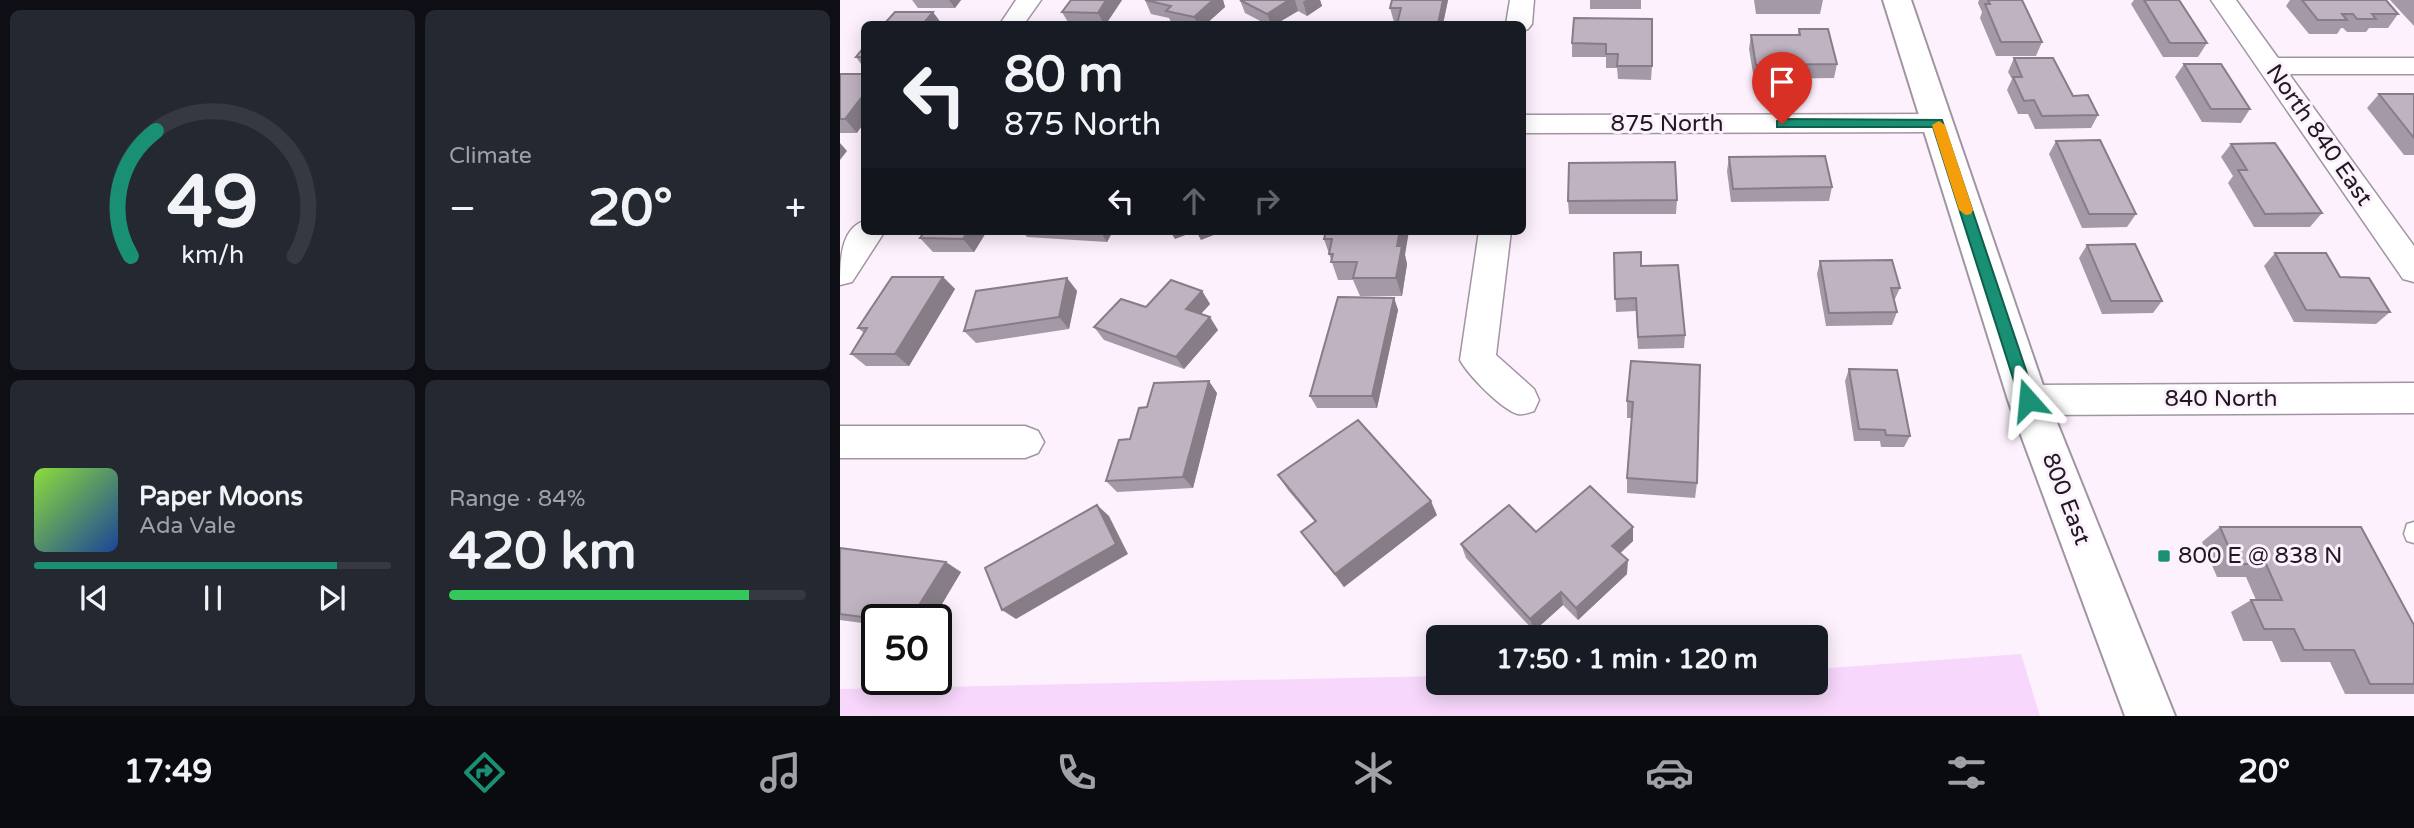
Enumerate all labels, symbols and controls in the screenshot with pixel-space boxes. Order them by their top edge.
text: 80 m [1004,46,1123,105]
icon: left [889,49,980,140]
pin [1752,52,1812,124]
street label: North 840 East [2260,59,2378,211]
icon: arrive [1763,63,1801,101]
text: 875 North [1004,106,1161,144]
street label: 875 North [1610,110,1724,138]
text: Climate [449,142,532,170]
text: 49 [167,159,258,247]
text: 20° [588,177,673,240]
icon: left [1102,182,1140,220]
icon: ahead [1175,182,1213,220]
icon: right [1248,182,1286,220]
text: − [449,186,476,232]
text: + [785,186,806,232]
text: km/h [181,240,244,270]
position arrow [1991,363,2065,437]
street label: 840 North [2164,385,2278,413]
street label: 800 East [2036,449,2096,549]
text: Paper Moons [139,481,303,512]
text: Range · 84% [449,485,585,513]
text: Ada Vale [139,512,236,540]
text: 420 km [449,520,637,583]
place label: 800 E @ 838 N [2178,542,2342,570]
marker: 800 E @ 838 N [2156,548,2172,564]
icon: previous [75,579,113,617]
icon: pause [194,579,232,617]
icon: next [313,579,351,617]
speed limit sign: 50 [861,604,952,695]
text: 17:50 · 1 min · 120 m [1496,644,1758,675]
icon: directions [460,748,509,797]
icon: music [756,748,805,797]
icon: phone [1052,748,1101,797]
icon: climate [1349,748,1398,797]
icon: car [1645,748,1694,797]
icon: filters [1942,748,1991,797]
text: 17:49 [124,753,212,791]
text: 20° [2238,753,2290,791]

